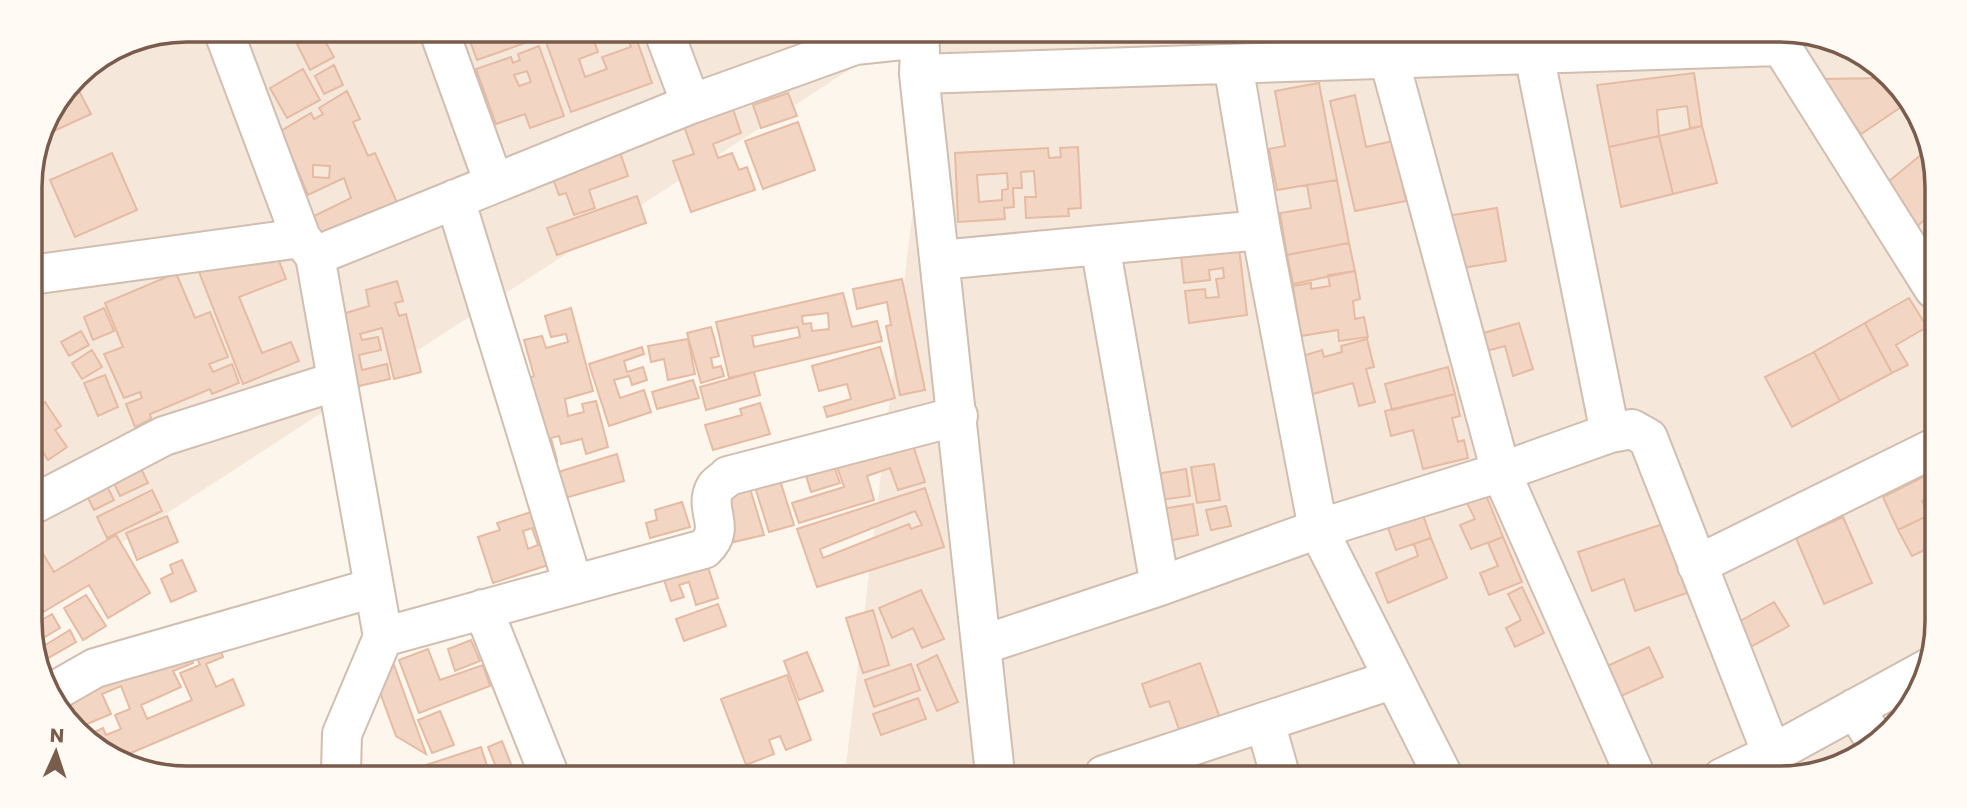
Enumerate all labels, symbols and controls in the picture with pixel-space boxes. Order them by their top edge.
north arrow [21,717,91,787]
text: N [49,722,65,749]

